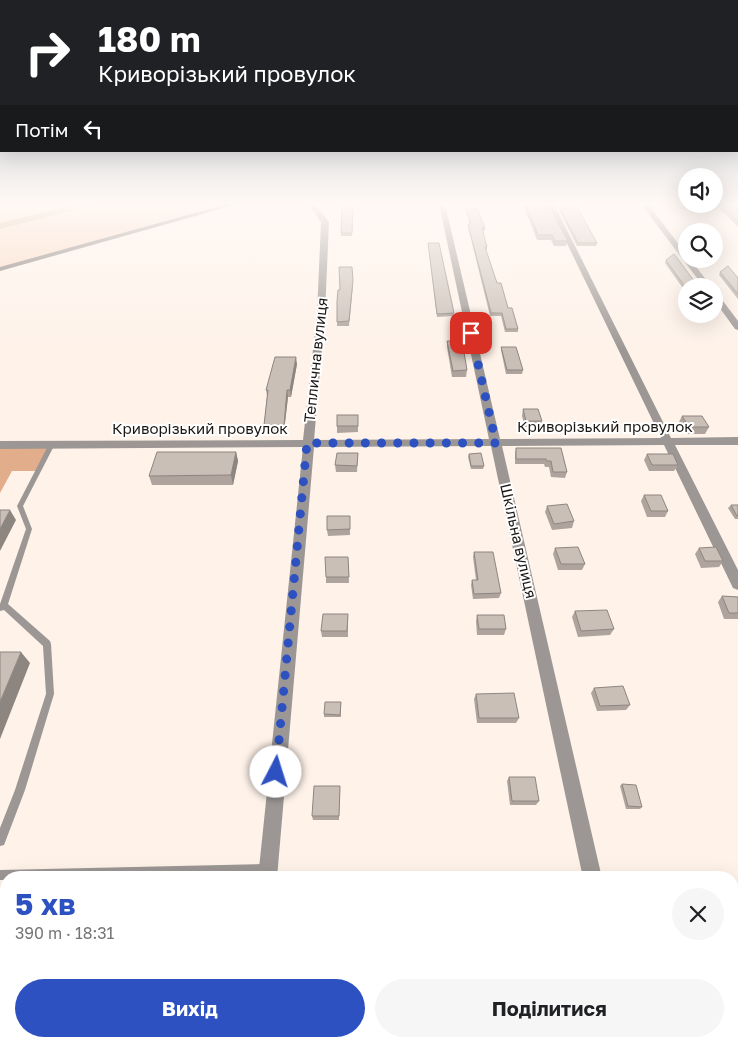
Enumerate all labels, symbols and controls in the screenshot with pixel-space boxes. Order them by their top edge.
text: 180 m [98,18,201,60]
icon: right [15,20,80,85]
text: Криворізький провулок [98,60,356,87]
icon: left [79,115,107,143]
text: Потім [15,118,69,141]
map controls [678,168,723,323]
button: sound [678,168,723,213]
button: search [678,223,723,268]
button: layers [678,278,723,323]
street label: Теплична вулиця [299,297,331,423]
pin [450,312,492,354]
icon: arrive [457,319,485,347]
street label: Криворізький провулок [517,417,693,435]
street label: Криворізький провулок [112,419,288,437]
street label: Шкільна вулиця [497,482,541,600]
position arrow [249,745,301,797]
text: 5 хв [15,886,76,922]
button: close [672,888,724,940]
text: 390 m · 18:31 [15,923,114,943]
button: Вихід [15,979,365,1037]
button: Поділитися [375,979,724,1037]

